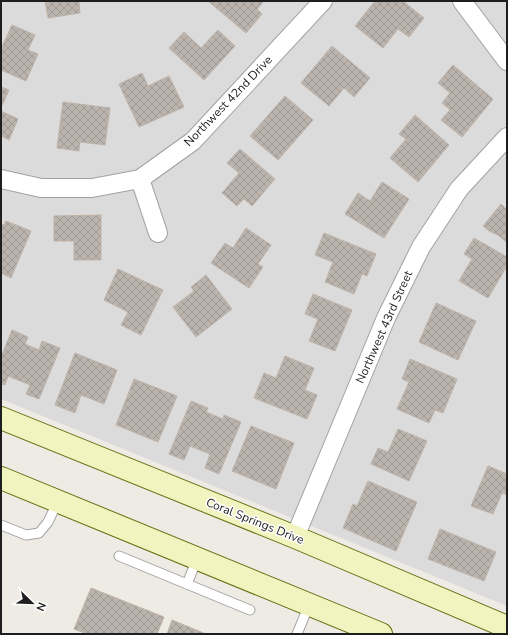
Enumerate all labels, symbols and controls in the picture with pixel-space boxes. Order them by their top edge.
street label: Northwest 42nd Drive [180,52,276,150]
street label: Northwest 43rd Street [352,267,416,386]
street label: Coral Springs Drive [204,494,306,548]
north arrow [12,583,52,623]
text: N [32,600,49,613]

